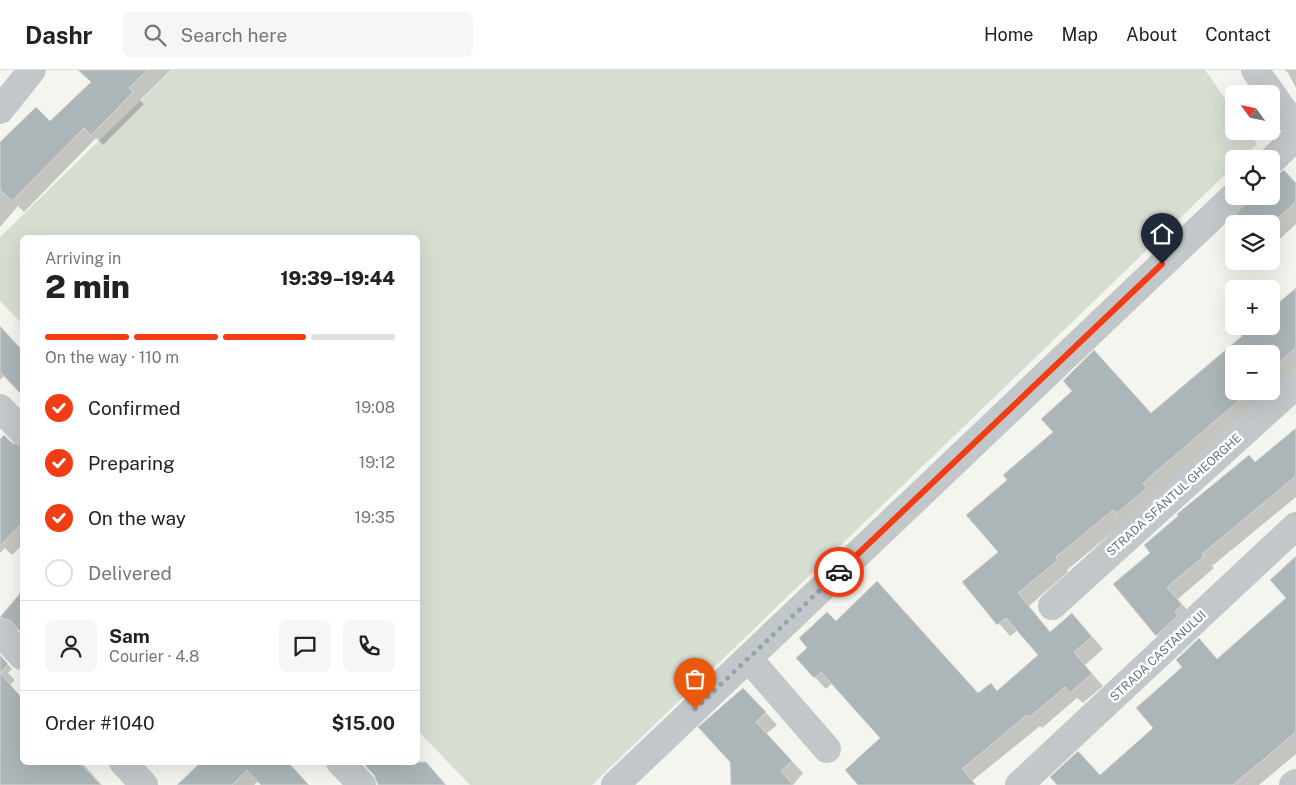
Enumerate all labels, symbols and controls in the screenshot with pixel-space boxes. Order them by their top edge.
search box [123,12,473,57]
text: Dashr [25,21,93,49]
icon: search [141,21,169,49]
text: Search here [181,24,287,46]
text: Home [984,24,1034,45]
text: Map [1062,24,1098,45]
text: About [1126,24,1177,45]
text: Contact [1205,24,1271,45]
north arrow [1225,85,1280,140]
map controls [1225,85,1280,400]
button: locate [1225,150,1280,205]
pin [1141,213,1183,264]
button: layers [1225,215,1280,270]
icon: home [1148,220,1176,248]
text: Arriving in [45,249,121,268]
text: 19:39–19:44 [280,267,395,289]
text: 2 min [45,268,130,305]
button: + [1225,280,1280,335]
button: − [1225,345,1280,400]
text: On the way · 110 m [45,348,179,367]
icon: check [45,394,73,422]
text: Confirmed [88,397,181,419]
text: 19:08 [355,398,395,417]
street label: STRADA SFÂNTUL GHEORGHE [1104,431,1244,559]
icon: check [45,449,73,477]
text: Preparing [88,452,175,474]
text: 19:12 [359,453,395,472]
icon: check [45,504,73,532]
text: On the way [88,507,186,529]
text: 19:35 [355,508,395,527]
courier [814,547,864,597]
icon: car [825,558,853,586]
text: Delivered [88,562,172,584]
street label: STRADA CASTANULUI [1107,608,1209,704]
button: person [45,620,97,672]
button: chat [279,620,331,672]
button: phone [343,620,395,672]
text: Sam [109,625,150,647]
text: Courier · 4.8 [109,647,199,666]
pin [674,658,716,709]
icon: bag [681,665,709,693]
text: Order #1040 [45,712,155,734]
text: $15.00 [332,712,395,734]

